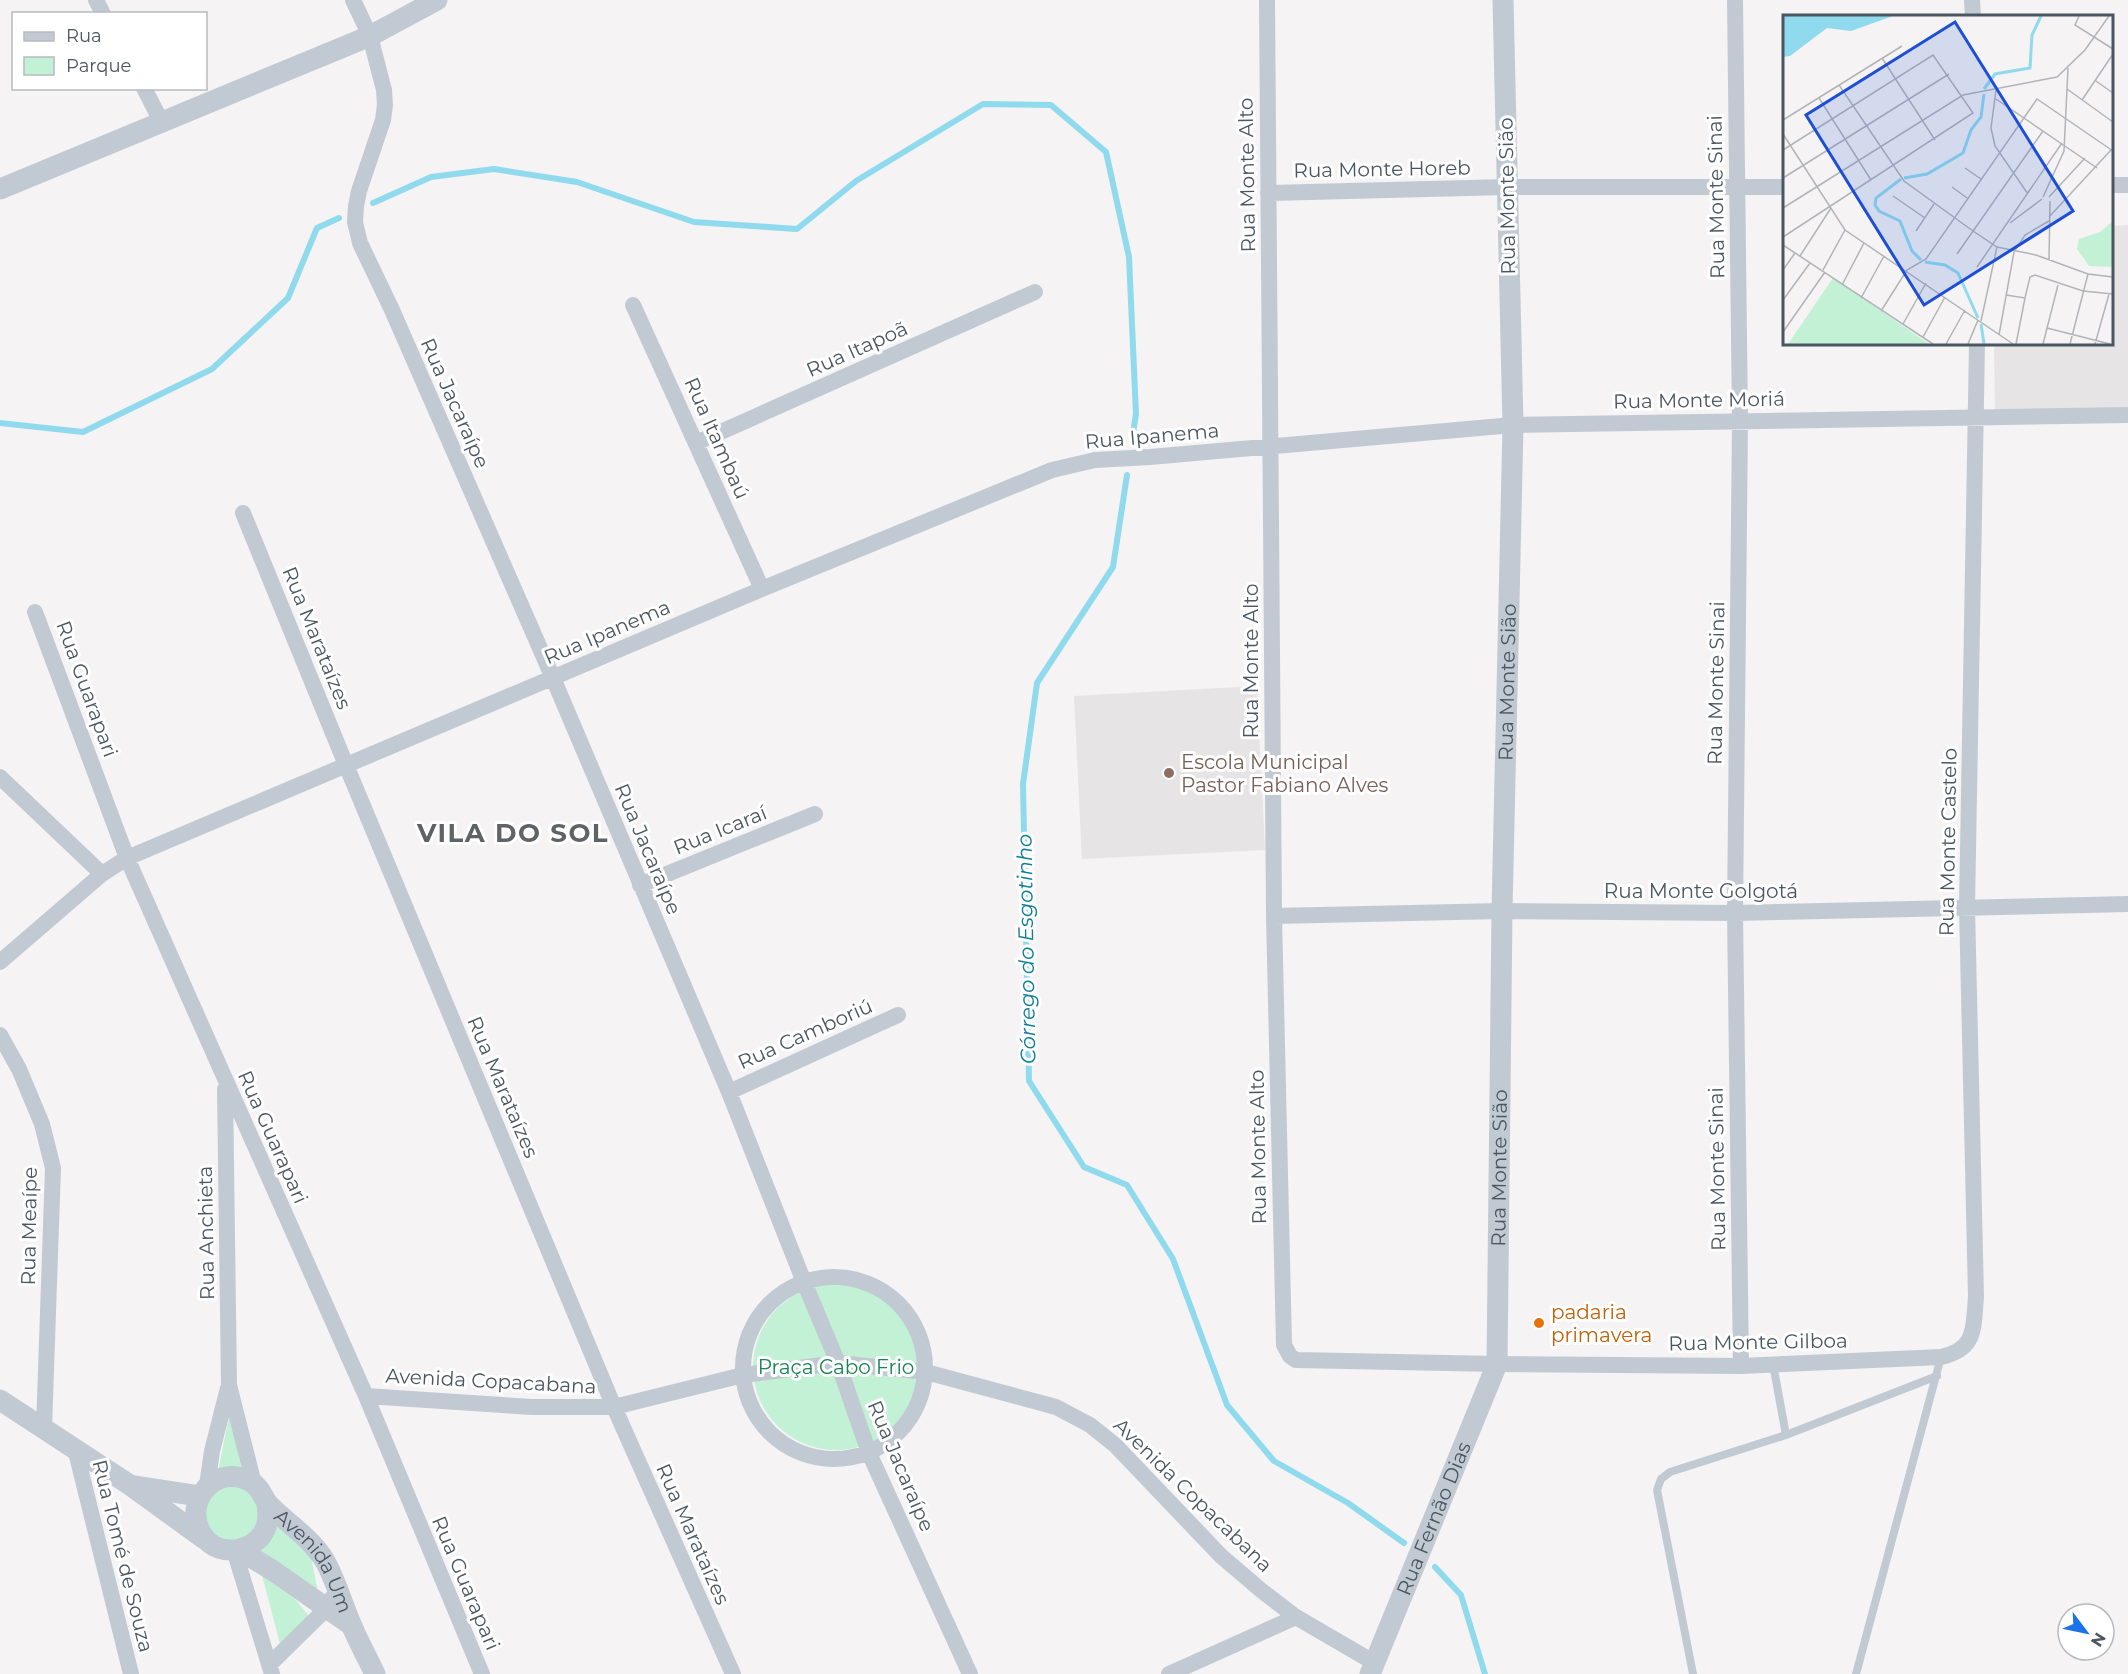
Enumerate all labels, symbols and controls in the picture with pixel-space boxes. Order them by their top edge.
legend [12,12,207,90]
inset map [1783,15,2113,345]
text: Rua [66,25,102,47]
text: Parque [66,55,132,77]
street label: Rua Monte Alto [1234,97,1260,253]
street label: Rua Monte Sinai [1703,115,1729,279]
street label: Rua Monte Sião [1494,117,1520,275]
street label: Rua Monte Horeb [1293,155,1471,183]
street label: Rua Itapoã [803,316,911,382]
street label: Rua Jacaraípe [416,334,494,472]
street label: Rua Itambaú [680,374,754,502]
street label: Rua Monte Moriá [1613,387,1785,413]
street label: Rua Ipanema [1084,418,1220,454]
street label: Rua Marataízes [277,563,357,713]
street label: Rua Monte Alto [1239,584,1263,739]
street label: Rua Ipanema [540,595,674,669]
street label: Rua Monte Sinai [1703,601,1729,765]
street label: Rua Monte Sião [1493,603,1521,761]
street label: Rua Guarapari [51,618,123,760]
street label: Rua Monte Castelo [1934,748,1962,936]
place label: Escola Municipal Pastor Fabiano Alves [1181,750,1389,797]
marker: Escola Municipal Pastor Fabiano Alves [1162,766,1176,780]
street label: Rua Jacaraípe [610,780,686,918]
street label: Rua Icaraí [670,800,772,860]
district label: VILA DO SOL [416,817,609,849]
water label: Córrego do Esgotinho [1011,834,1041,1064]
street label: Rua Monte Golgotá [1604,879,1798,903]
street label: Rua Camboriú [734,994,876,1074]
street label: Rua Marataízes [462,1013,544,1162]
street label: Rua Guarapari [233,1067,313,1207]
street label: Rua Monte Alto [1245,1069,1271,1225]
street label: Rua Monte Sinai [1704,1087,1730,1251]
street label: Rua Monte Sião [1486,1089,1512,1247]
street label: Rua Meaípe [16,1166,42,1286]
street label: Rua Anchieta [193,1166,219,1300]
place label: padaria primavera [1551,1300,1652,1347]
marker: padaria primavera [1532,1316,1546,1330]
street label: Rua Monte Gilboa [1668,1328,1848,1356]
park label: Praça Cabo Frio [758,1355,914,1379]
street label: Avenida Copacabana [385,1363,597,1399]
street label: Rua Jacaraípe [863,1397,939,1535]
street label: Avenida Copacabana [1109,1413,1277,1577]
street label: Rua Fernão Dias [1392,1438,1476,1599]
street label: Rua Tomé de Souza [87,1457,159,1655]
street label: Rua Marataízes [651,1460,735,1608]
street label: Avenida Um [270,1504,357,1616]
street label: Rua Guarapari [427,1512,505,1654]
north arrow [2056,1602,2116,1662]
text: N [2087,1629,2110,1650]

